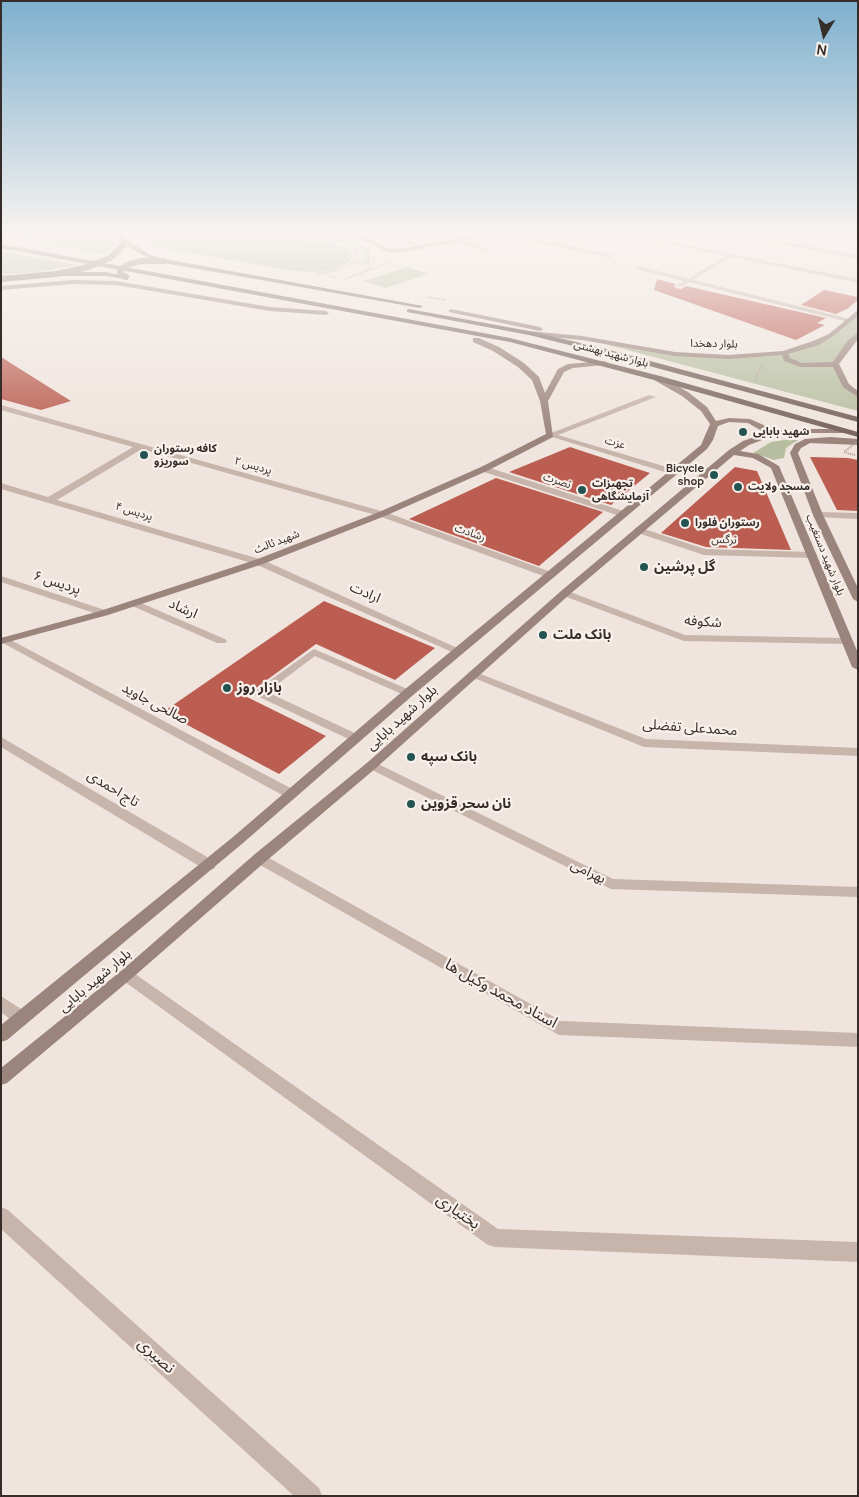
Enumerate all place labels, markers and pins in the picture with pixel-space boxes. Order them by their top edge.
place label: شهید بابایی [753,425,809,439]
marker: شهید بابایی [737,426,749,438]
place label: کافه رستوران سوریزو [154,442,217,468]
marker: کافه رستوران سوریزو [138,449,150,461]
place label: Bicycle shop [666,462,704,488]
marker: Bicycle shop [708,469,720,481]
place label: تجهیزات آزمایشگاهی [592,477,649,503]
place label: مسجد ولایت [748,480,810,494]
marker: مسجد ولایت [732,481,744,493]
marker: تجهیزات آزمایشگاهی [576,484,588,496]
place label: رستوران فلورا [695,516,760,530]
marker: رستوران فلورا [679,517,691,529]
place label: گل پرشین [654,559,715,575]
marker: گل پرشین [638,561,650,573]
place label: بانک ملت [553,627,611,643]
marker: بانک ملت [537,629,549,641]
place label: بازار روز [237,680,282,696]
marker: بازار روز [221,682,233,694]
place label: بانک سپه [421,749,477,765]
marker: بانک سپه [405,751,417,763]
place label: نان سحر قزوین [421,796,511,812]
marker: نان سحر قزوین [405,798,417,810]

